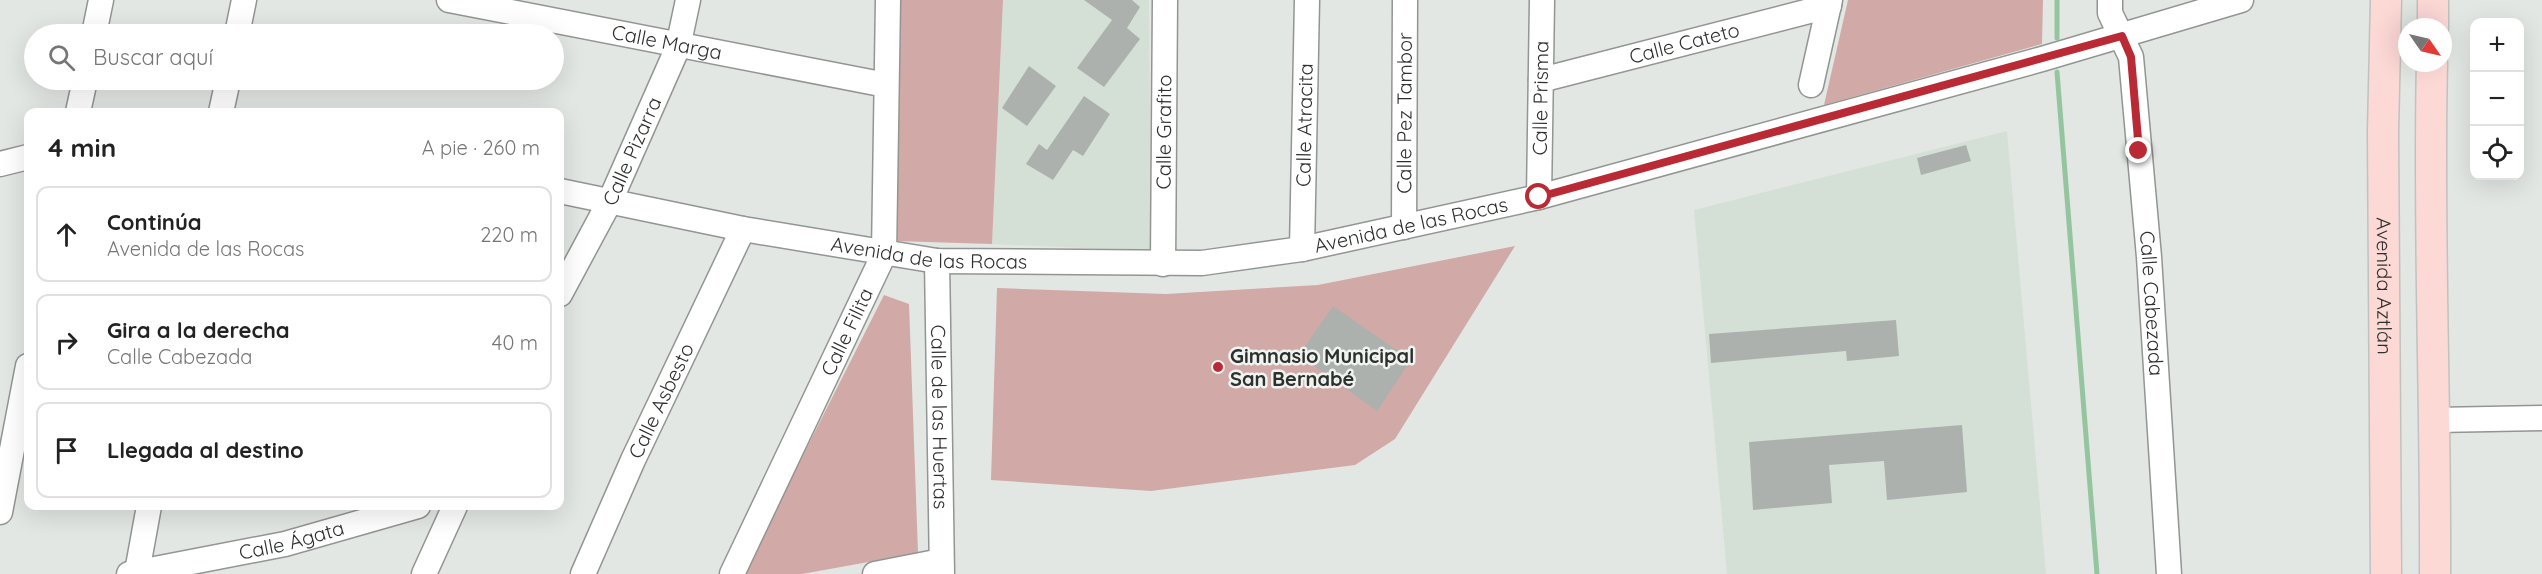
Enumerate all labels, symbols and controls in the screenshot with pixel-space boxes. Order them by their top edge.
street label: Calle Cateto [1626,17,1742,69]
north arrow [2398,18,2452,72]
map controls [2470,18,2524,180]
button: + [2470,18,2524,72]
street label: Calle Marga [610,19,724,65]
search box [24,24,564,90]
street label: Calle Pez Tambor [1391,32,1417,194]
street label: Calle Prisma [1527,40,1553,156]
icon: search [45,41,78,74]
text: Buscar aquí [93,43,213,71]
street label: Calle Atracita [1290,63,1318,187]
button: − [2470,72,2524,126]
street label: Calle Grafito [1151,75,1176,189]
street label: Calle Pizarra [597,93,666,209]
button: locate [2470,126,2524,180]
text: 4 min [48,131,116,164]
text: A pie · 260 m [422,135,540,160]
route end [2125,137,2151,163]
route start [1525,183,1551,209]
street label: Avenida de las Rocas [1312,191,1510,258]
text: Continúa [107,208,202,236]
street label: Avenida Aztlán [2372,217,2398,355]
icon: ahead [50,218,83,251]
text: 220 m [480,222,538,247]
street label: Calle Cabezada [2135,230,2169,377]
street label: Avenida de las Rocas [829,231,1027,274]
text: Avenida de las Rocas [107,236,304,261]
street label: Calle Filita [815,284,878,380]
text: Gira a la derecha [107,316,290,344]
street label: Calle de las Huertas [926,324,954,509]
icon: right [50,326,83,359]
text: 40 m [492,330,538,355]
street label: Calle Asbesto [623,339,699,462]
place label: Gimnasio Municipal San Bernabé [1230,343,1414,391]
text: Calle Cabezada [107,344,252,369]
marker: Gimnasio Municipal San Bernabé [1211,360,1225,374]
icon: arrive [50,434,83,467]
text: Llegada al destino [107,436,304,464]
street label: Calle Ágata [237,515,347,565]

